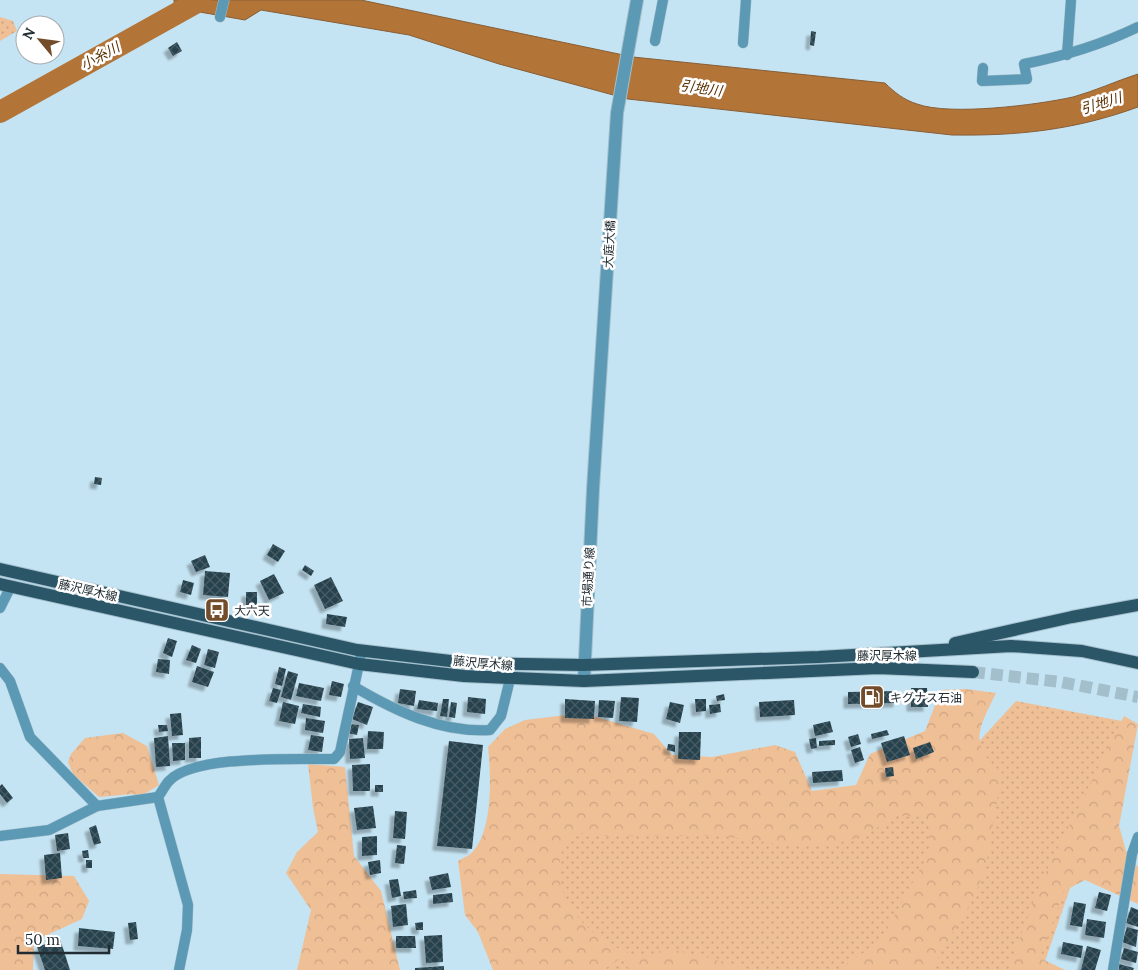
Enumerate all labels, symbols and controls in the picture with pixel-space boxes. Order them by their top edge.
north arrow [15,15,65,65]
text: N [18,24,39,43]
water label: 小糸川 [77,37,124,74]
water label: 引地川 [679,76,725,100]
water label: 引地川 [1078,88,1126,118]
street label: 大庭大橋 [600,220,618,268]
street label: 市場通り線 [579,547,597,607]
street label: 藤沢厚木線 [57,576,119,604]
bus stop icon: 大六天 [204,597,230,623]
place label: 大六天 [234,603,270,618]
street label: 藤沢厚木線 [857,648,917,663]
street label: 藤沢厚木線 [452,653,514,673]
fuel station icon: キグナス石油 [859,684,885,710]
place label: キグナス石油 [890,690,962,705]
scale bar [18,922,109,954]
text: 50 m [25,930,60,949]

